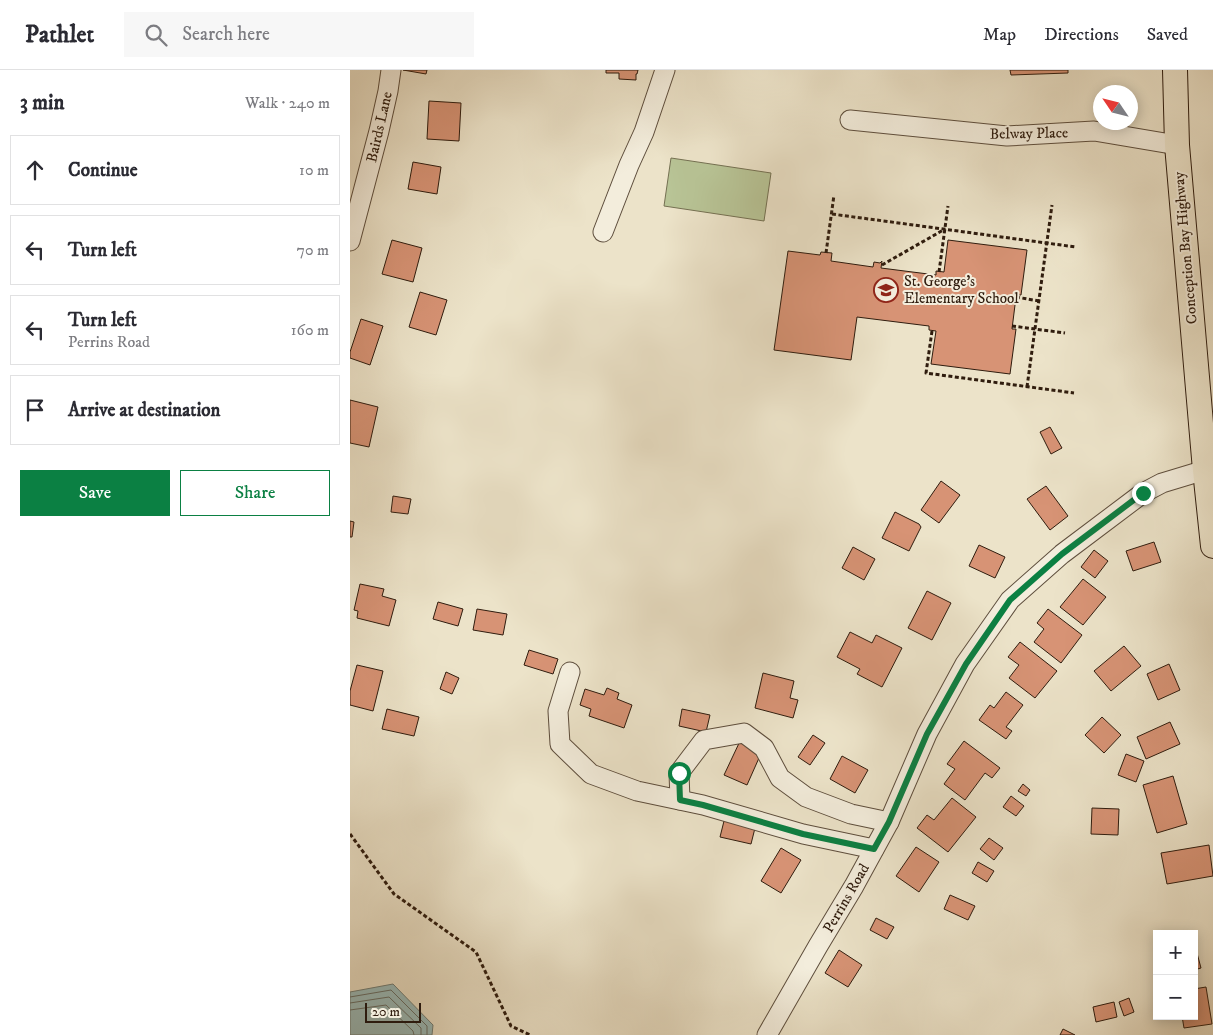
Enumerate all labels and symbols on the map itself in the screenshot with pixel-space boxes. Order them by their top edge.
north arrow [1093,85,1138,130]
street label: Bairds Lane [362,90,397,164]
street label: Belway Place [990,123,1068,144]
street label: Conception Bay Highway [1169,170,1202,325]
place label: St. George's Elementary School [904,272,1019,308]
school or university icon: St. George's Elementary School [873,277,899,303]
route end [1132,482,1155,505]
route start [668,762,691,785]
street label: Perrins Road [819,860,874,936]
scale bar [365,1000,421,1023]

